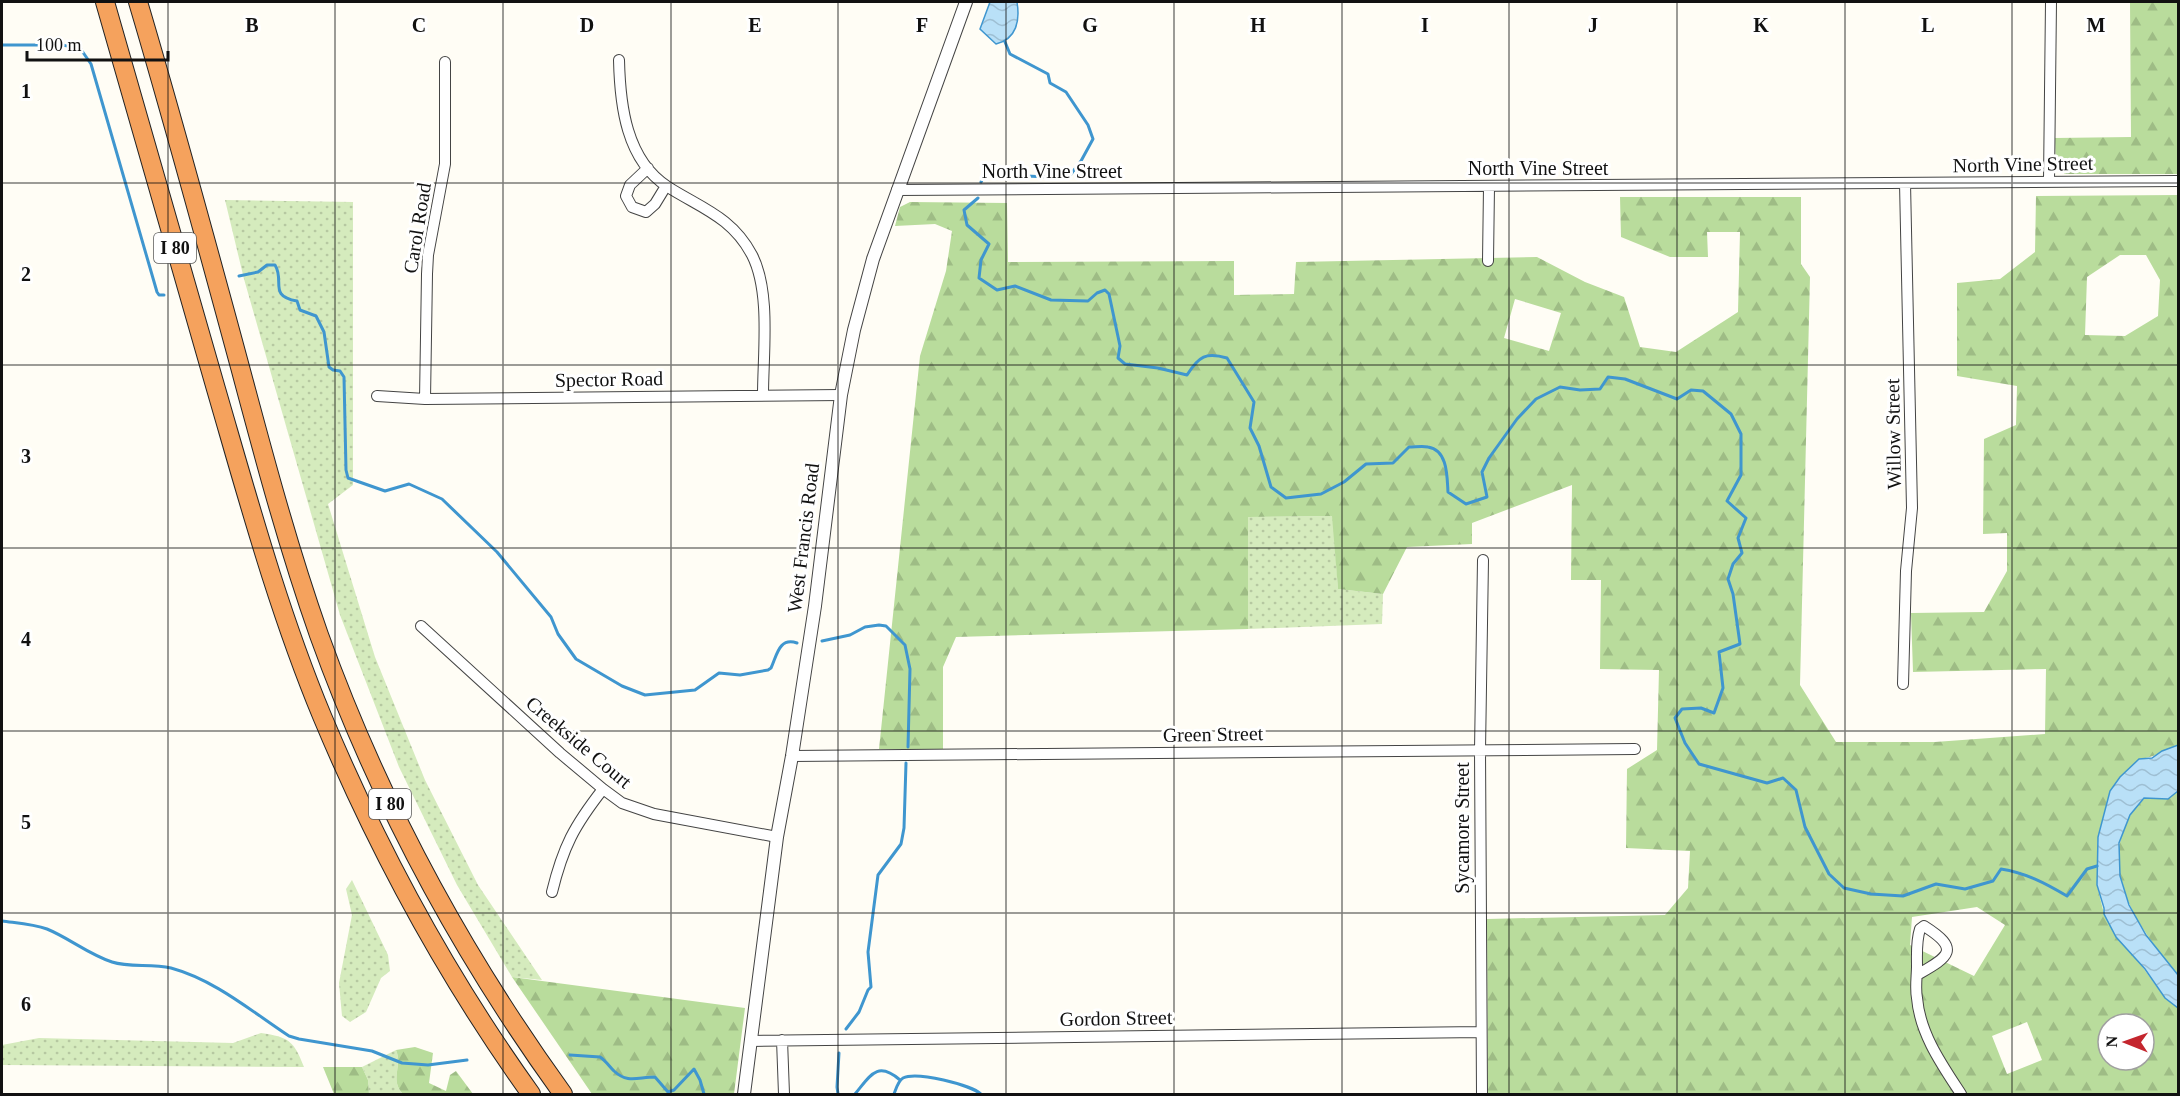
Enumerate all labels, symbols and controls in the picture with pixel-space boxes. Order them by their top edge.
text: B [245,14,259,36]
text: C [412,14,426,36]
text: D [580,14,594,36]
text: E [748,14,762,36]
text: F [916,14,928,36]
text: G [1082,14,1098,36]
text: H [1250,14,1266,36]
text: I [1421,14,1429,36]
text: J [1588,14,1598,36]
text: K [1753,14,1769,36]
text: L [1921,14,1935,36]
text: M [2087,14,2106,36]
scale bar [27,24,168,62]
text: 100 m [36,35,82,55]
text: 1 [21,80,31,102]
street label: North Vine Street [1953,152,2094,176]
street label: North Vine Street [1468,157,1609,179]
street label: North Vine Street [982,160,1123,182]
street label: Carol Road [399,181,435,275]
road number: I 80 [154,233,196,263]
text: 2 [21,263,31,285]
street label: Spector Road [555,367,663,392]
street label: Willow Street [1881,378,1905,490]
text: 3 [21,445,31,467]
street label: West Francis Road [783,462,823,614]
text: 4 [21,628,31,650]
street label: Creekside Court [522,692,636,793]
street label: Green Street [1163,722,1264,746]
street label: Sycamore Street [1451,762,1474,894]
road number: I 80 [369,789,411,819]
text: 5 [21,811,31,833]
text: 6 [21,993,31,1015]
street label: Gordon Street [1059,1006,1173,1030]
north arrow [2096,1012,2156,1072]
text: N [2103,1035,2120,1048]

